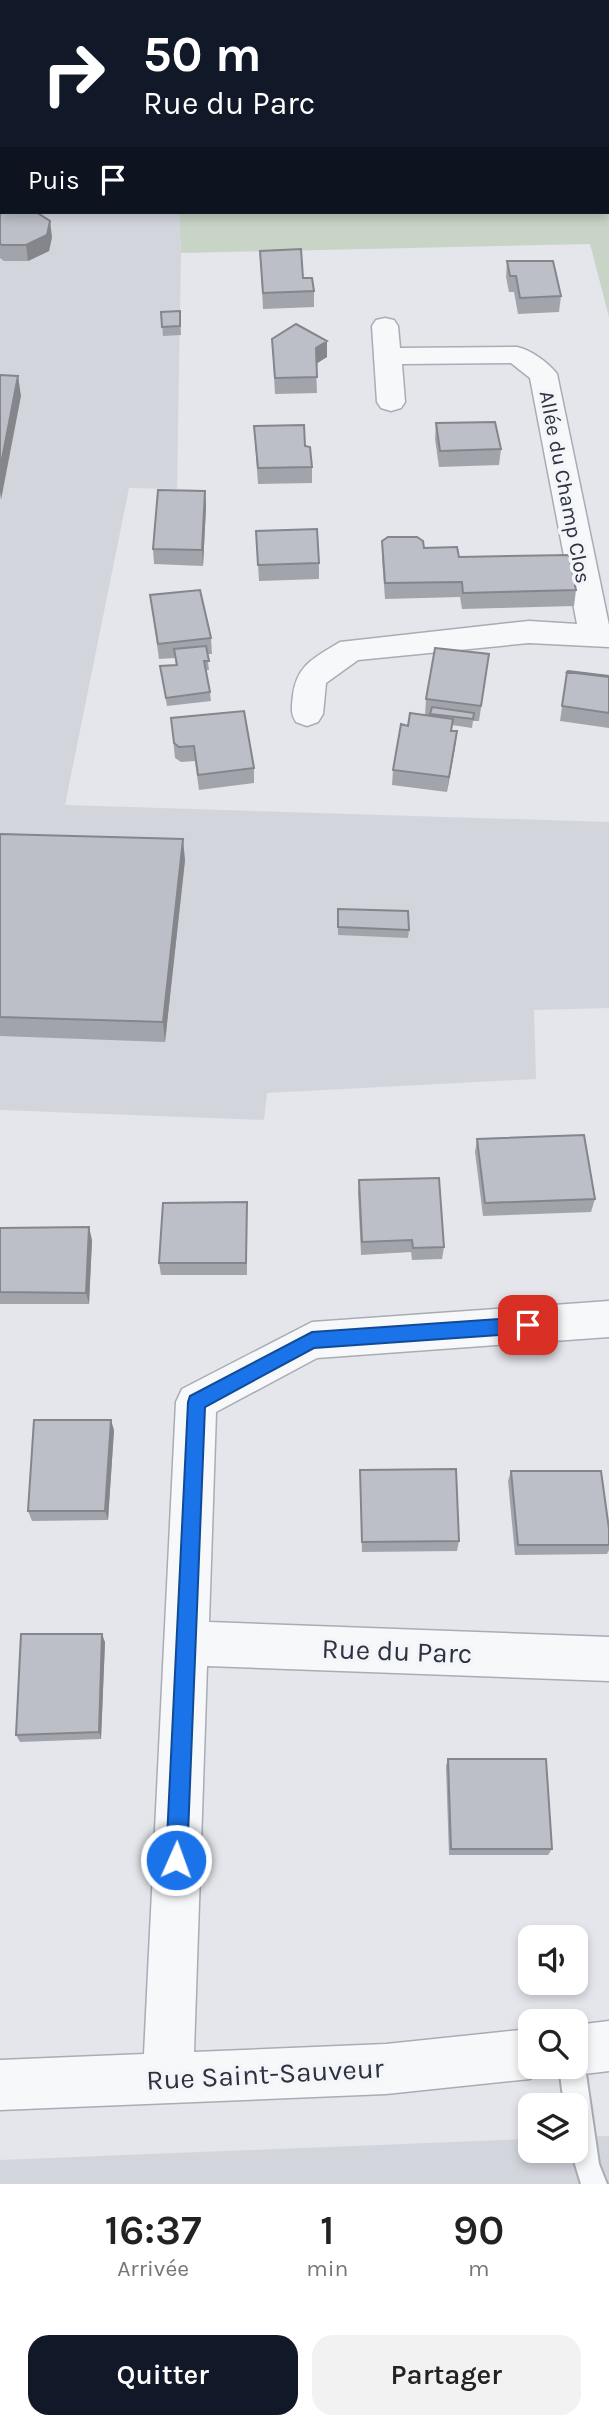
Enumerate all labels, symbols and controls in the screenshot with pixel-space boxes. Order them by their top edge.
text: 50 m [143,26,261,83]
icon: right [28,28,119,119]
text: Rue du Parc [143,85,315,122]
icon: arrive [94,161,132,199]
text: Puis [28,165,80,196]
street label: Allée du Champ Clos [535,389,595,585]
pin [498,1295,558,1355]
icon: arrive [509,1306,547,1344]
street label: Rue du Parc [321,1632,473,1670]
position arrow [139,1823,213,1897]
map controls [518,1925,588,2163]
button: sound [518,1925,588,1995]
button: search [518,2009,588,2079]
street label: Rue Saint-Sauveur [145,2051,385,2097]
button: layers [518,2093,588,2163]
text: 16:37 [105,2205,202,2255]
text: 1 [320,2205,335,2255]
text: 90 [453,2205,504,2255]
text: Arrivée [117,2255,189,2282]
text: min [306,2255,348,2282]
text: m [468,2255,489,2282]
button: Quitter [28,2335,298,2415]
button: Partager [312,2335,581,2415]

